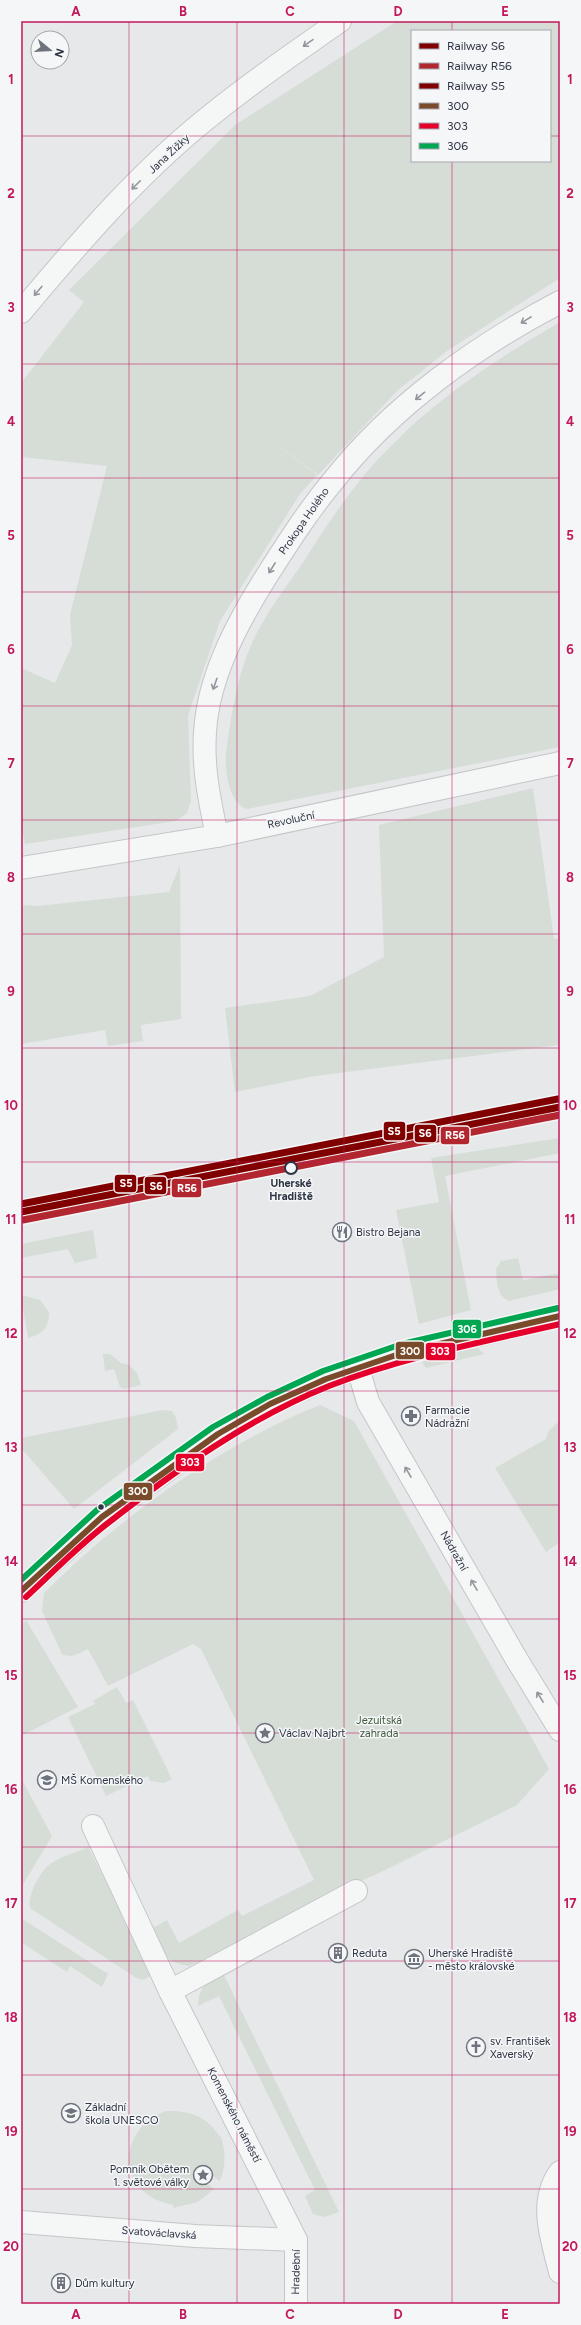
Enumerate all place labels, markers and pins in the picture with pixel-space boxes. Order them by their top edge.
marker: Uherské Hradiště [284,1161,298,1175]
place label: Uherské Hradiště [269,1177,313,1203]
restaurant icon: Bistro Bejana [331,1221,353,1243]
place label: Bistro Bejana [356,1226,420,1239]
place label: Farmacie Nádražní [425,1404,470,1430]
pharmacy icon: Farmacie Nádražní [400,1405,422,1427]
unlabelled marker [96,1502,106,1512]
place icon: Václav Najbrt [254,1722,276,1744]
place label: Václav Najbrt [279,1727,346,1740]
school or university icon: MŠ Komenského [36,1769,58,1791]
place label: MŠ Komenského [61,1773,143,1787]
building icon: Reduta [327,1942,349,1964]
place label: Reduta [352,1947,387,1960]
place label: Uherské Hradiště - město královské [428,1947,514,1973]
museum icon: Uherské Hradiště - město královské [403,1948,425,1970]
place label: sv. František Xaverský [490,2035,551,2061]
church icon: sv. František Xaverský [465,2036,487,2058]
place label: Základní škola UNESCO [85,2101,159,2127]
school or university icon: Základní škola UNESCO [60,2102,82,2124]
place label: Pomník Obětem 1. světové války [110,2163,189,2189]
place icon: Pomník Obětem 1. světové války [192,2164,214,2186]
building icon: Dům kultury [50,2272,72,2294]
place label: Dům kultury [75,2277,135,2290]

